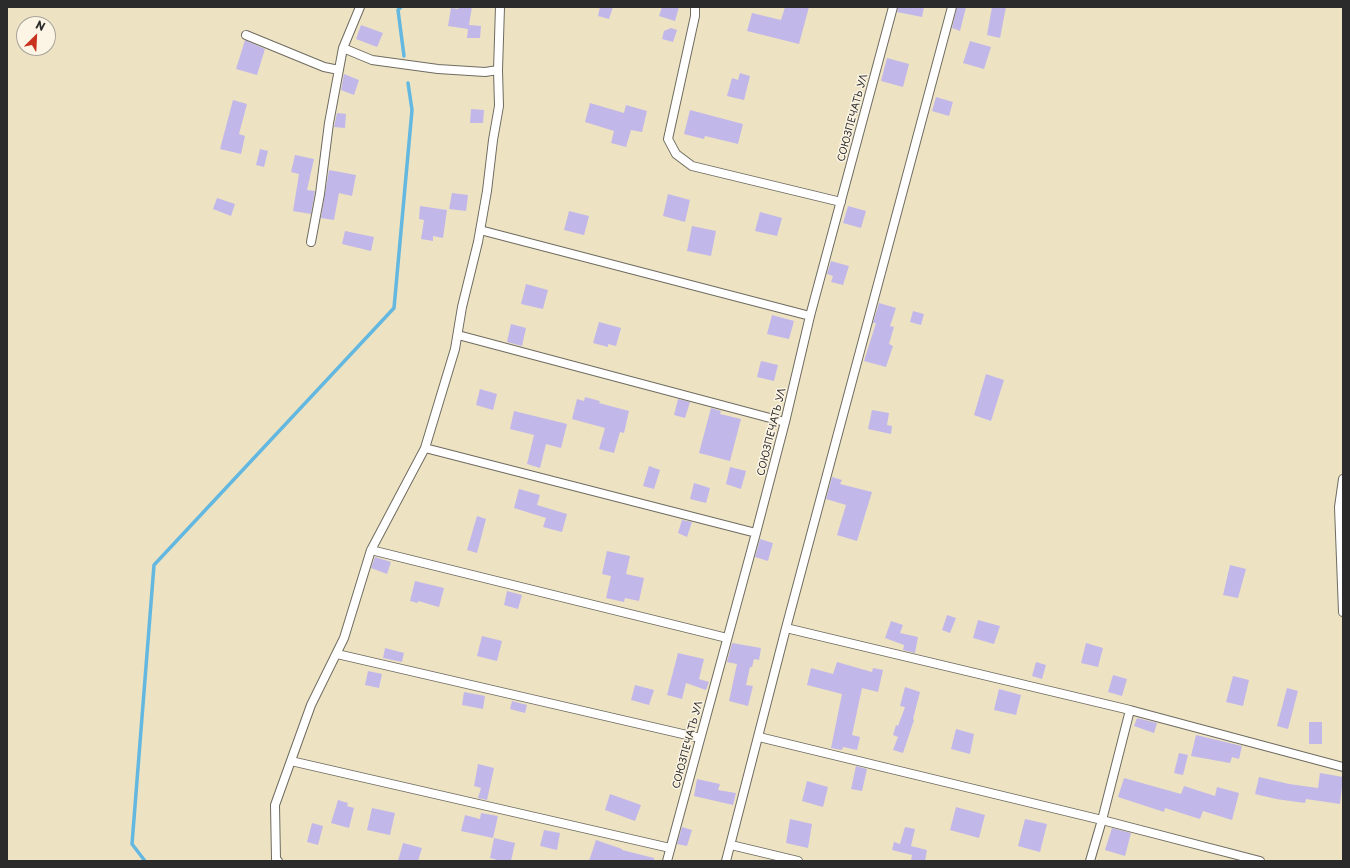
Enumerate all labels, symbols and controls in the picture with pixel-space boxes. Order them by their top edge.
north arrow [16,16,56,56]
text: N [33,16,48,35]
street label: СОЮЗПЕЧАТЬ УЛ [836,73,870,163]
street label: СОЮЗПЕЧАТЬ УЛ [755,387,789,477]
street label: СОЮЗПЕЧАТЬ УЛ [671,700,705,790]

